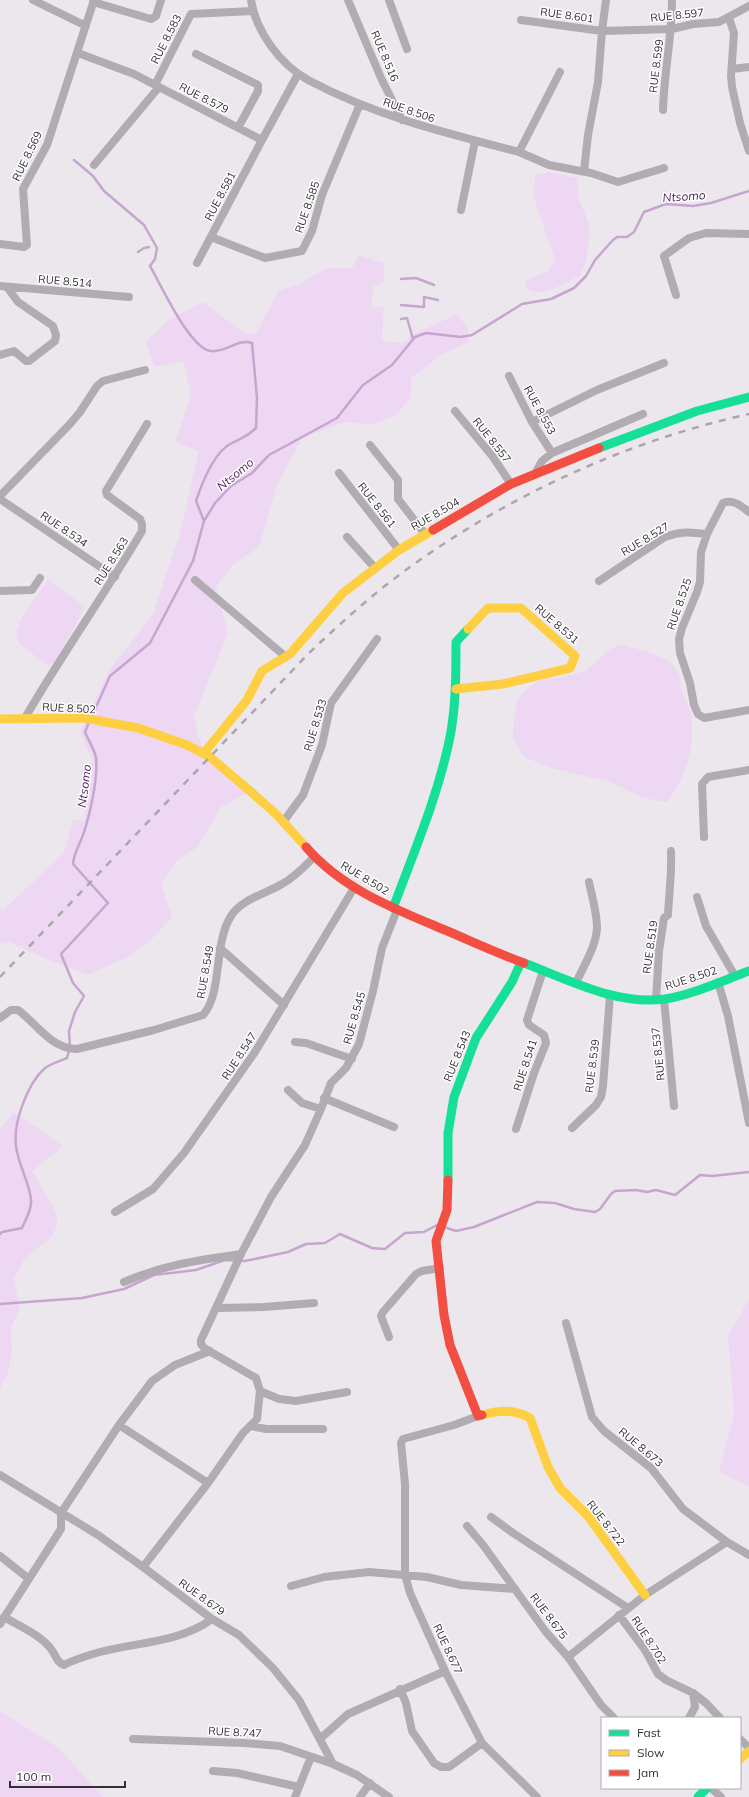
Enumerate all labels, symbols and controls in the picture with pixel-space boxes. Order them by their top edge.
street label: RUE 8.601 [539,4,595,26]
street label: RUE 8.597 [649,5,705,25]
street label: RUE 8.583 [148,12,184,66]
street label: RUE 8.516 [368,28,402,84]
street label: RUE 8.599 [646,38,666,94]
street label: RUE 8.579 [177,80,231,116]
street label: RUE 8.506 [381,95,437,126]
street label: RUE 8.569 [9,129,45,183]
street label: RUE 8.581 [201,169,239,223]
street label: RUE 8.585 [292,179,323,235]
water label: Ntsomo [662,187,706,205]
street label: RUE 8.514 [38,272,93,290]
street label: RUE 8.553 [521,383,559,437]
street label: RUE 8.557 [470,414,514,466]
water label: Ntsomo [214,454,257,494]
street label: RUE 8.561 [355,479,399,531]
street label: RUE 8.504 [408,494,462,534]
street label: RUE 8.534 [38,508,91,550]
street label: RUE 8.527 [618,519,672,559]
street label: RUE 8.563 [91,534,131,588]
street label: RUE 8.525 [664,576,695,632]
street label: RUE 8.531 [532,601,582,647]
street label: RUE 8.533 [300,697,330,753]
street label: RUE 8.502 [42,700,97,716]
water label: Ntsomo [74,763,94,808]
street label: RUE 8.502 [338,858,392,898]
street label: RUE 8.519 [639,919,661,975]
street label: RUE 8.549 [193,944,217,1000]
street label: RUE 8.502 [663,963,719,993]
street label: RUE 8.545 [340,990,368,1046]
street label: RUE 8.537 [648,1026,668,1082]
street label: RUE 8.543 [440,1028,474,1084]
street label: RUE 8.547 [218,1030,260,1082]
street label: RUE 8.541 [510,1037,540,1093]
street label: RUE 8.539 [582,1038,602,1094]
street label: RUE 8.673 [616,1424,666,1470]
street label: RUE 8.722 [584,1497,628,1549]
street label: RUE 8.679 [176,1575,228,1619]
street label: RUE 8.675 [527,1590,571,1642]
street label: RUE 8.702 [628,1614,670,1667]
street label: RUE 8.677 [430,1622,466,1676]
legend [601,1717,741,1789]
street label: RUE 8.747 [208,1724,262,1740]
text: Fast [637,1725,661,1740]
text: Slow [637,1745,665,1760]
scale bar [10,1763,125,1789]
text: Jam [637,1765,659,1780]
text: 100 m [16,1769,51,1784]

